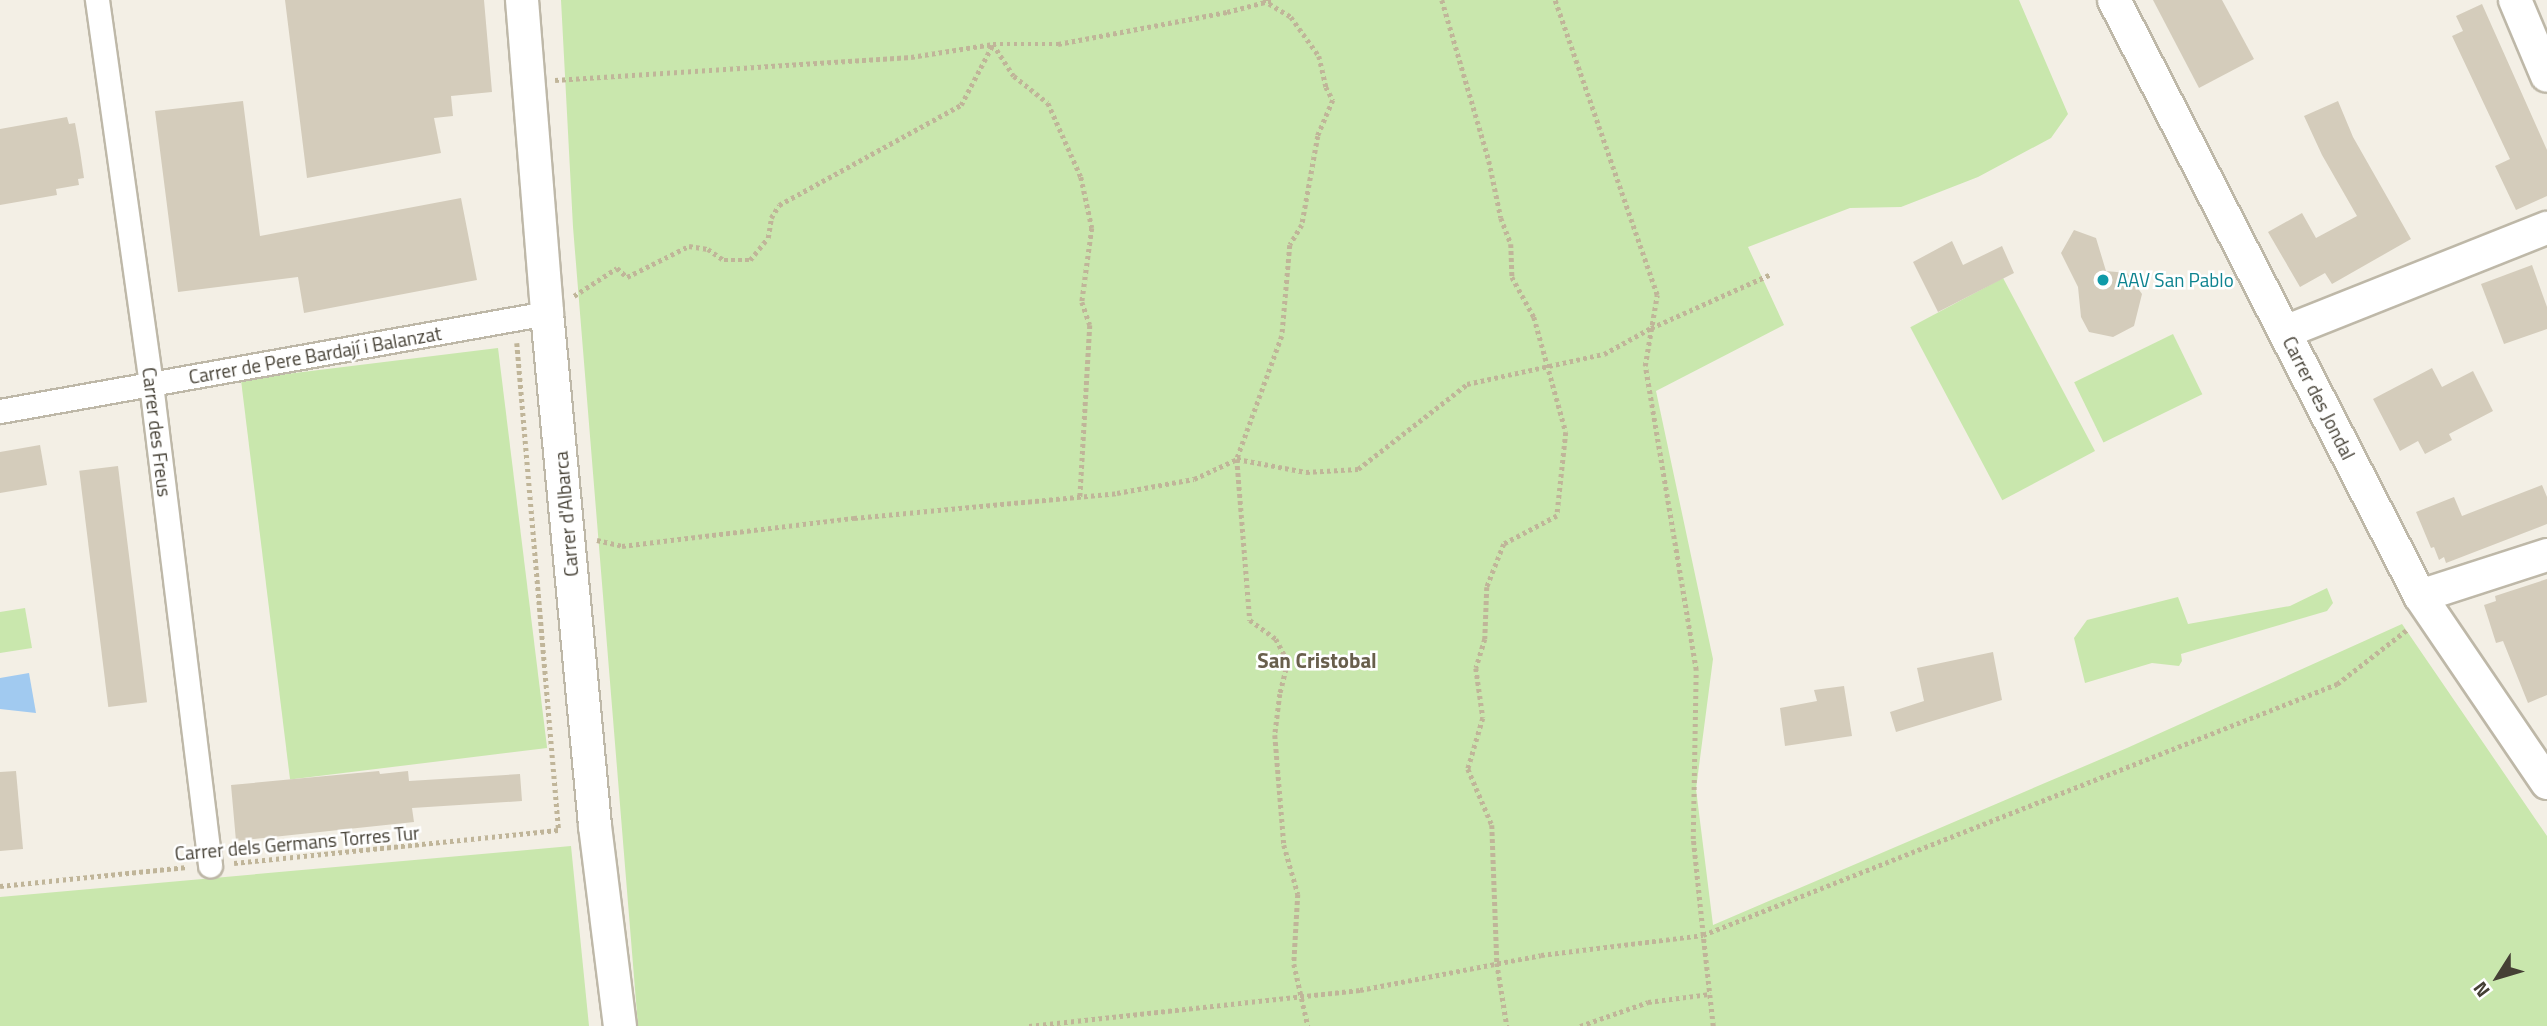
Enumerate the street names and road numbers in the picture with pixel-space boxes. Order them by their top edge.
street label: Carrer de Pere Bardají i Balanzat [187,322,443,388]
street label: Carrer des Jondal [2278,332,2360,464]
street label: Carrer des Freus [138,366,176,498]
street label: Carrer d'Albarca [549,450,583,578]
street label: Carrer dels Germans Torres Tur [174,821,420,865]

